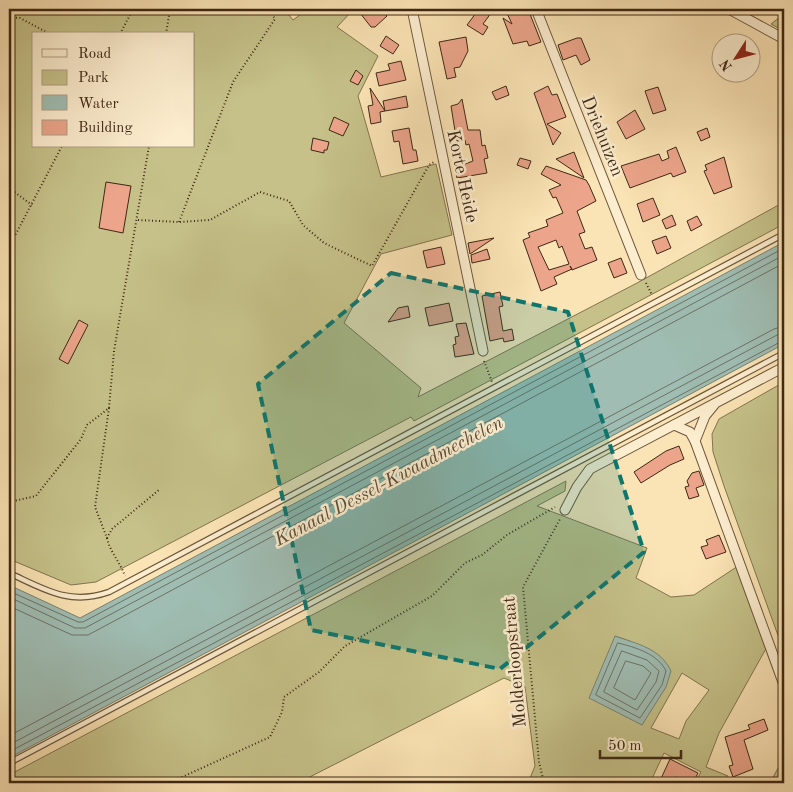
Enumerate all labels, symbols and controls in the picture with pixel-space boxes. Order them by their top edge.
legend [32,32,195,148]
north arrow [710,32,760,82]
text: Road [78,47,112,62]
text: N [717,56,735,73]
text: Park [78,71,109,86]
street label: Driehuizen [578,94,626,179]
text: Water [78,97,119,112]
text: Building [78,121,133,136]
street label: Korte Heide [443,128,481,224]
water label: Kanaal Dessel-Kwaadmechelen [271,414,507,551]
street label: Molderloopstraat [500,596,530,728]
scale bar [600,727,682,759]
text: 50 m [608,739,642,754]

